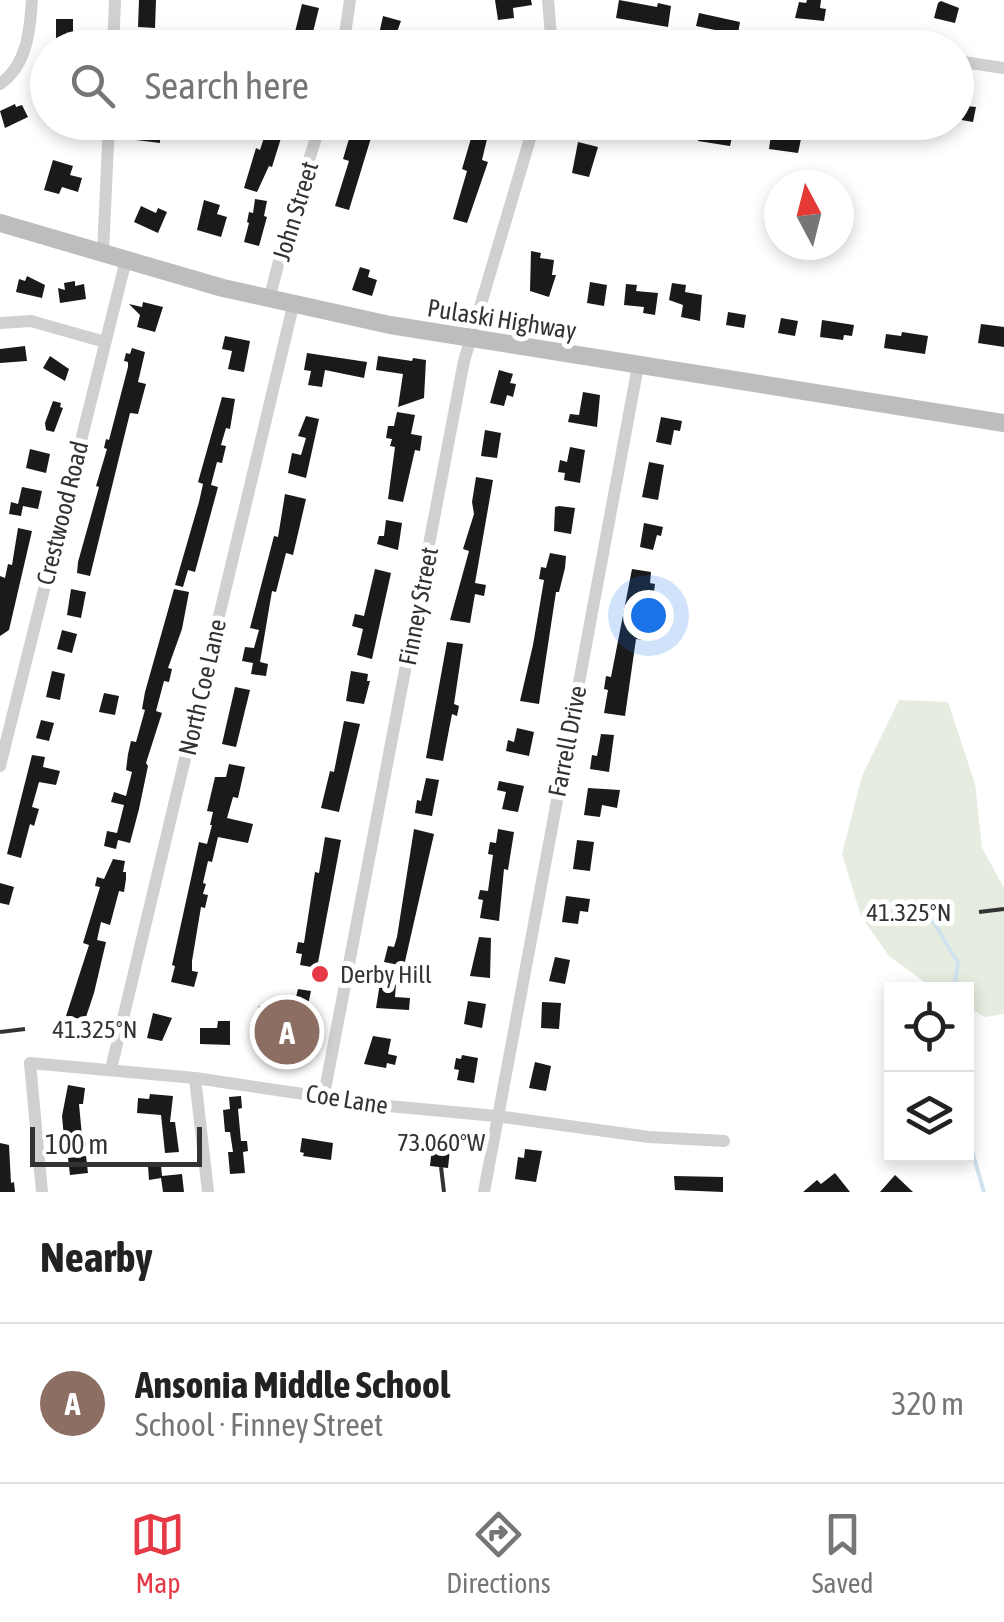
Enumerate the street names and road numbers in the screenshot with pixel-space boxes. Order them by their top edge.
street label: John Street [267,158,323,264]
street label: Pulaski Highway [425,293,579,345]
street label: Crestwood Road [31,438,93,588]
street label: Finney Street [393,545,443,667]
street label: North Coe Lane [173,616,231,758]
street label: Farrell Drive [543,683,591,799]
street label: Coe Lane [304,1079,390,1119]

